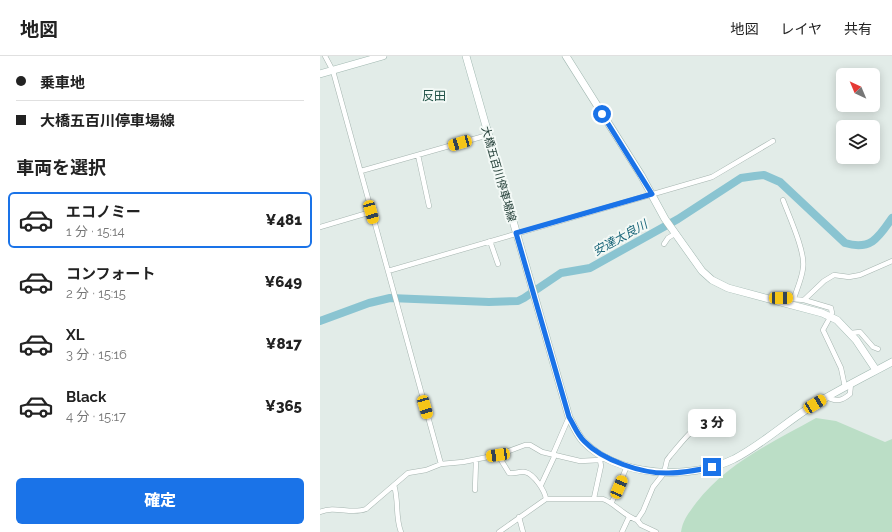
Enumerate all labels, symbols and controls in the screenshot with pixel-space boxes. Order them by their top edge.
text: 地図 [20,18,58,40]
text: 地図 [730,21,758,37]
text: レイヤ [780,21,822,37]
text: 共有 [844,21,872,37]
north arrow [836,68,880,112]
map controls [836,68,880,164]
text: 乗車地 [40,74,85,92]
district label: 反田 [422,89,446,103]
route start [593,105,611,123]
text: 大橋五百川停車場線 [40,112,175,130]
button: layers [836,120,880,164]
street label: 大橋五百川停車場線 [479,125,518,224]
car [447,134,473,152]
text: 車両を選択 [16,157,106,178]
car [362,199,380,225]
icon: car [18,202,54,238]
text: エコノミー [66,203,141,221]
text: ¥481 [266,211,302,229]
water label: 安達太良川 [590,216,651,259]
text: 1 分 · 15:14 [66,224,125,239]
icon: car [18,264,54,300]
text: コンフォート [66,265,156,283]
text: ¥649 [264,273,302,291]
text: 2 分 · 15:15 [66,286,126,301]
car [769,292,793,304]
icon: car [18,326,54,362]
text: XL [66,326,84,344]
text: ¥817 [266,335,302,353]
text: 3 分 · 15:16 [66,347,127,362]
icon: car [18,388,54,424]
text: Black [66,388,106,406]
car [802,393,828,415]
car [416,394,434,420]
text: ¥365 [265,397,302,415]
text: 4 分 · 15:17 [66,409,126,424]
callout: 3 分 [688,409,736,437]
text: 3 分 [700,415,724,430]
car [485,447,511,463]
route end [703,458,721,476]
car [609,474,629,500]
button: 確定 [16,478,304,524]

